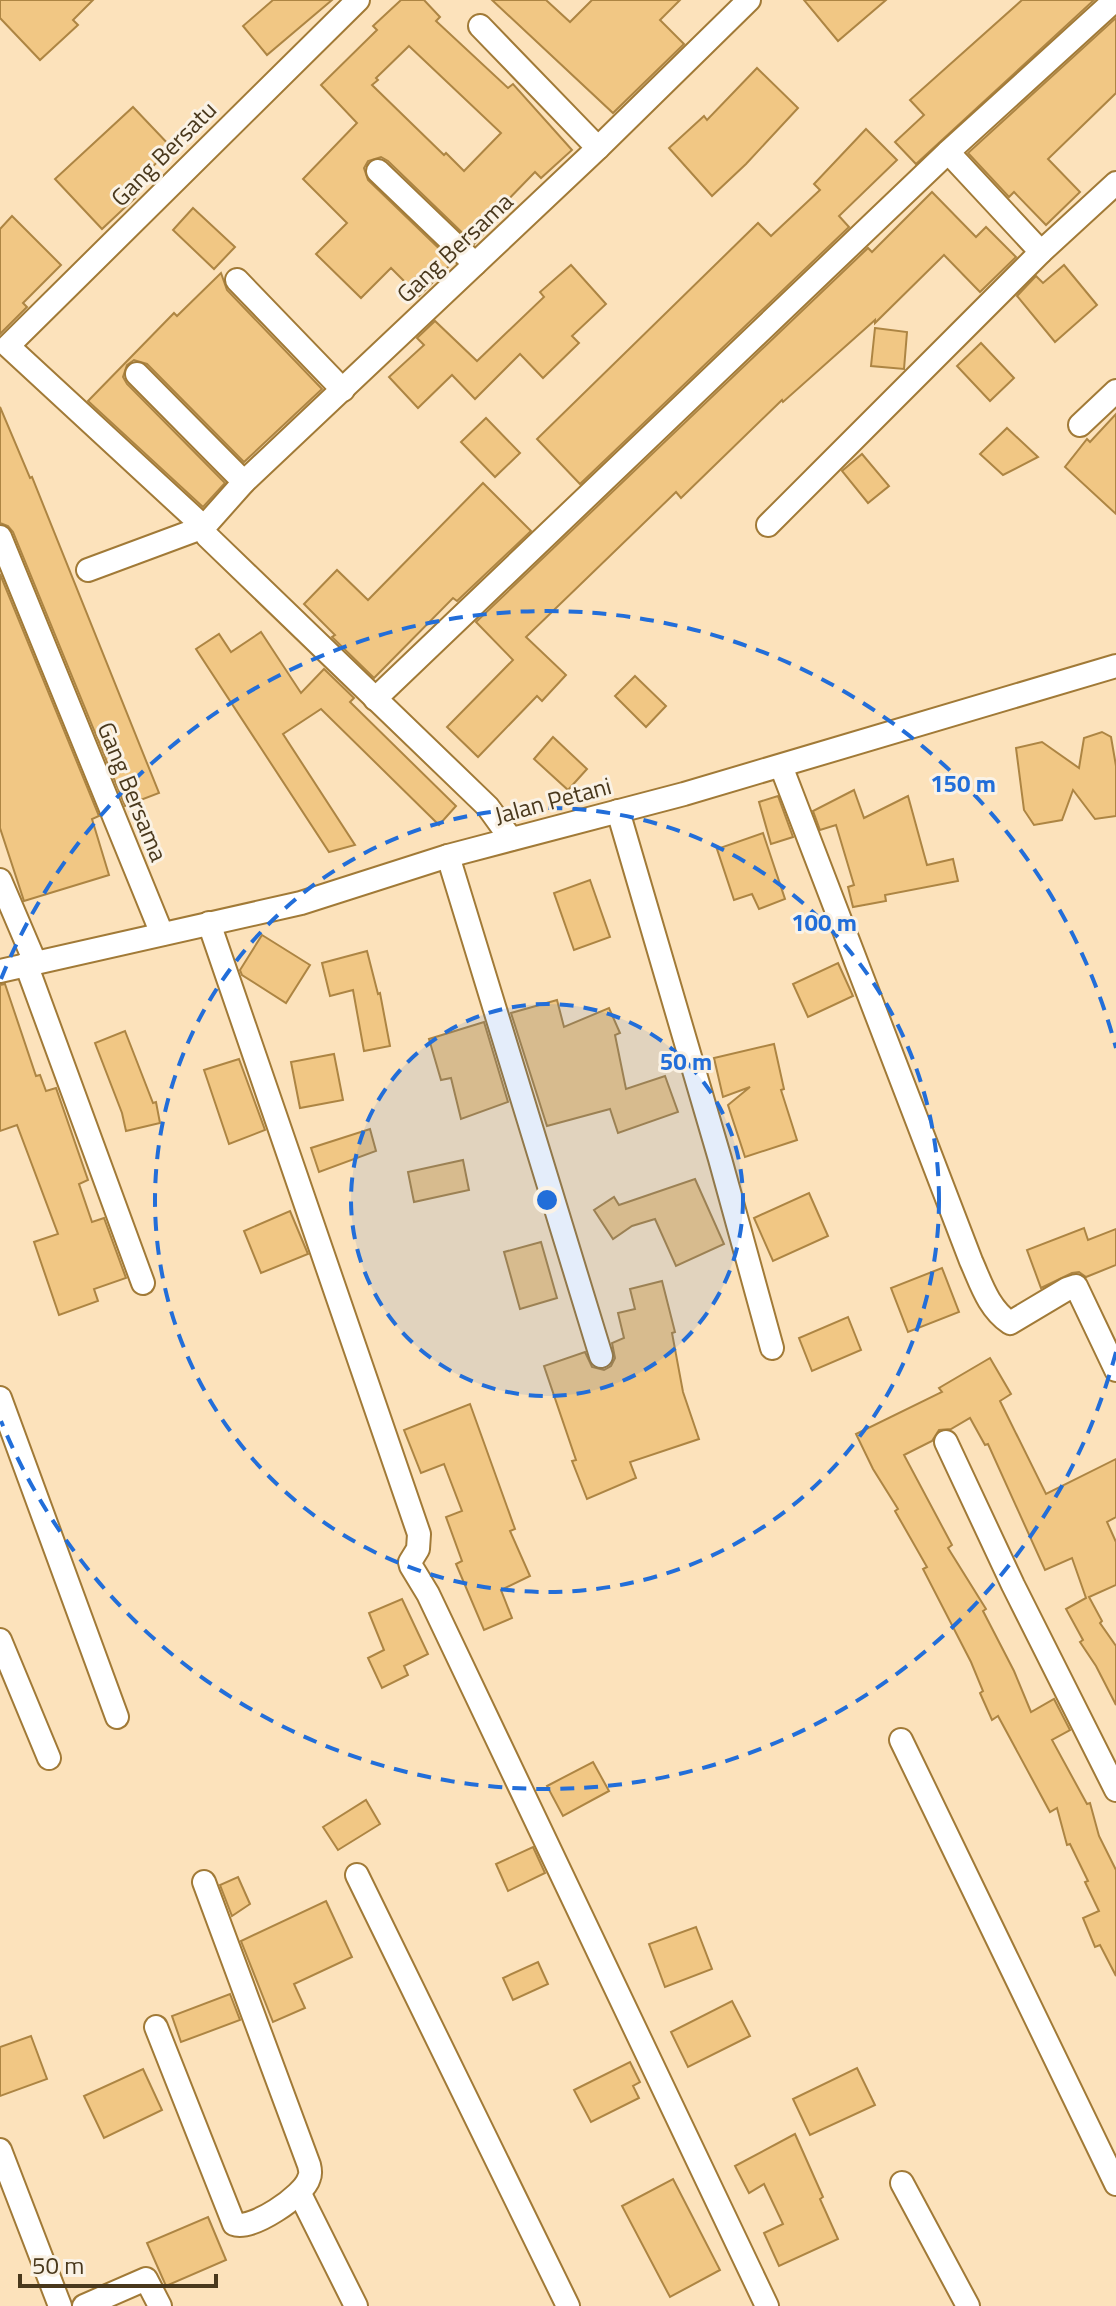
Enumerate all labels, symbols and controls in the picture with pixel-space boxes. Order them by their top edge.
street label: Gang Bersatu [102,92,224,214]
street label: Gang Bersama [388,184,521,311]
street label: Gang Bersama [89,716,177,867]
text: 150 m [930,765,996,801]
street label: Jalan Petani [490,767,615,833]
text: 100 m [791,904,857,940]
text: 50 m [660,1043,712,1079]
centre of rings [533,1186,561,1214]
scale bar [20,2238,216,2288]
text: 50 m [32,2247,84,2283]

